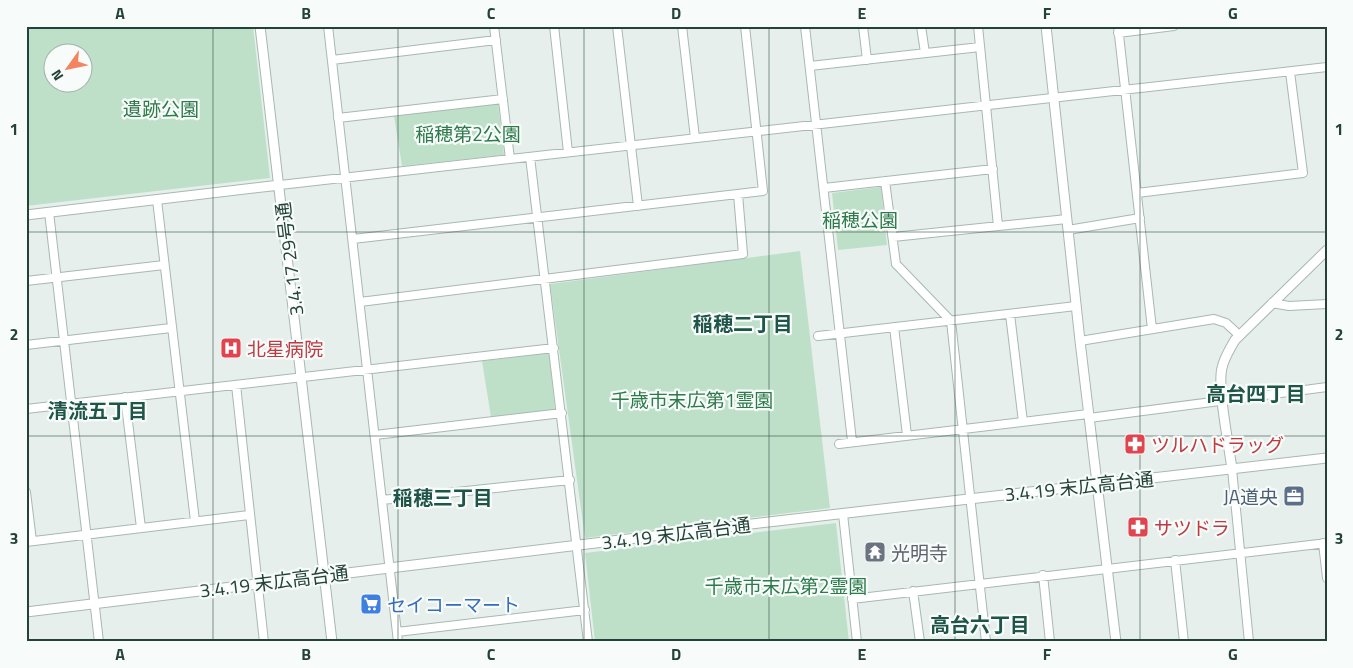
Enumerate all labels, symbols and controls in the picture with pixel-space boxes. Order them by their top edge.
text: A [115,1,125,25]
text: B [301,1,311,25]
text: C [487,1,496,25]
text: D [671,1,681,25]
text: E [858,1,867,25]
text: F [1043,1,1052,25]
text: G [1228,1,1238,25]
north arrow [42,42,92,92]
text: N [45,66,68,85]
park label: 遺跡公園 [123,94,199,123]
text: 1 [10,117,18,141]
text: 1 [1335,117,1343,141]
park label: 稲穂第2公園 [415,119,521,148]
street label: 3.4.17 29号通 [268,201,310,317]
park label: 稲穂公園 [822,205,898,234]
district label: 稲穂二丁目 [693,308,793,339]
text: 2 [10,322,18,346]
text: 2 [1335,322,1343,346]
place label: 北星病院 [247,334,323,363]
hospital icon: 北星病院 [219,336,243,360]
district label: 高台四丁目 [1206,378,1306,409]
park label: 千歳市末広第1霊園 [611,385,773,414]
district label: 清流五丁目 [48,395,148,426]
place label: ツルハドラッグ [1151,430,1284,459]
pharmacy icon: ツルハドラッグ [1123,432,1147,456]
street label: 3.4.19 末広高台通 [1003,464,1155,508]
district label: 稲穂三丁目 [393,482,493,513]
place label: JA道央 [1223,482,1278,511]
office icon: JA道央 [1282,484,1306,508]
street label: 3.4.19 末広高台通 [600,509,752,557]
place label: サツドラ [1154,513,1230,542]
pharmacy icon: サツドラ [1126,515,1150,539]
text: 3 [10,526,18,550]
text: 3 [1335,526,1343,550]
place label: 光明寺 [891,538,948,567]
temple icon: 光明寺 [863,540,887,564]
street label: 3.4.19 末広高台通 [198,557,350,605]
park label: 千歳市末広第2霊園 [705,571,867,600]
place label: セイコーマート [387,590,520,619]
supermarket icon: セイコーマート [359,592,383,616]
district label: 高台六丁目 [930,609,1030,640]
text: A [115,642,125,666]
text: B [301,642,311,666]
text: C [487,642,496,666]
text: D [671,642,681,666]
text: E [858,642,867,666]
text: F [1043,642,1052,666]
text: G [1228,642,1238,666]

